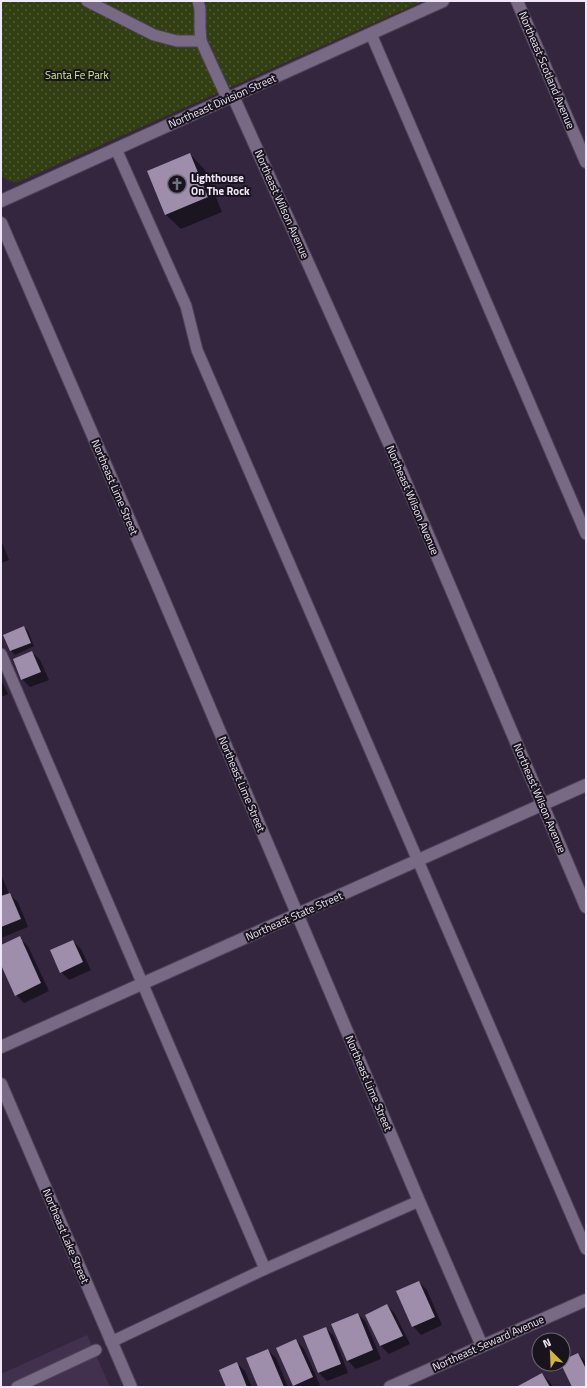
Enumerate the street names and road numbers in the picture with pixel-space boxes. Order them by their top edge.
street label: Northeast Scotland Avenue [515,9,579,132]
street label: Northeast Division Street [166,70,279,132]
street label: Northeast Wilson Avenue [251,147,313,261]
street label: Northeast Lime Street [88,437,142,537]
street label: Northeast Wilson Avenue [383,443,444,558]
street label: Northeast Lime Street [215,734,269,834]
street label: Northeast Wilson Avenue [510,741,571,856]
street label: Northeast State Street [243,887,345,945]
street label: Northeast Lime Street [342,1033,396,1133]
street label: Northeast Lake Street [39,1186,93,1286]
street label: Northeast Seward Avenue [430,1312,546,1374]

